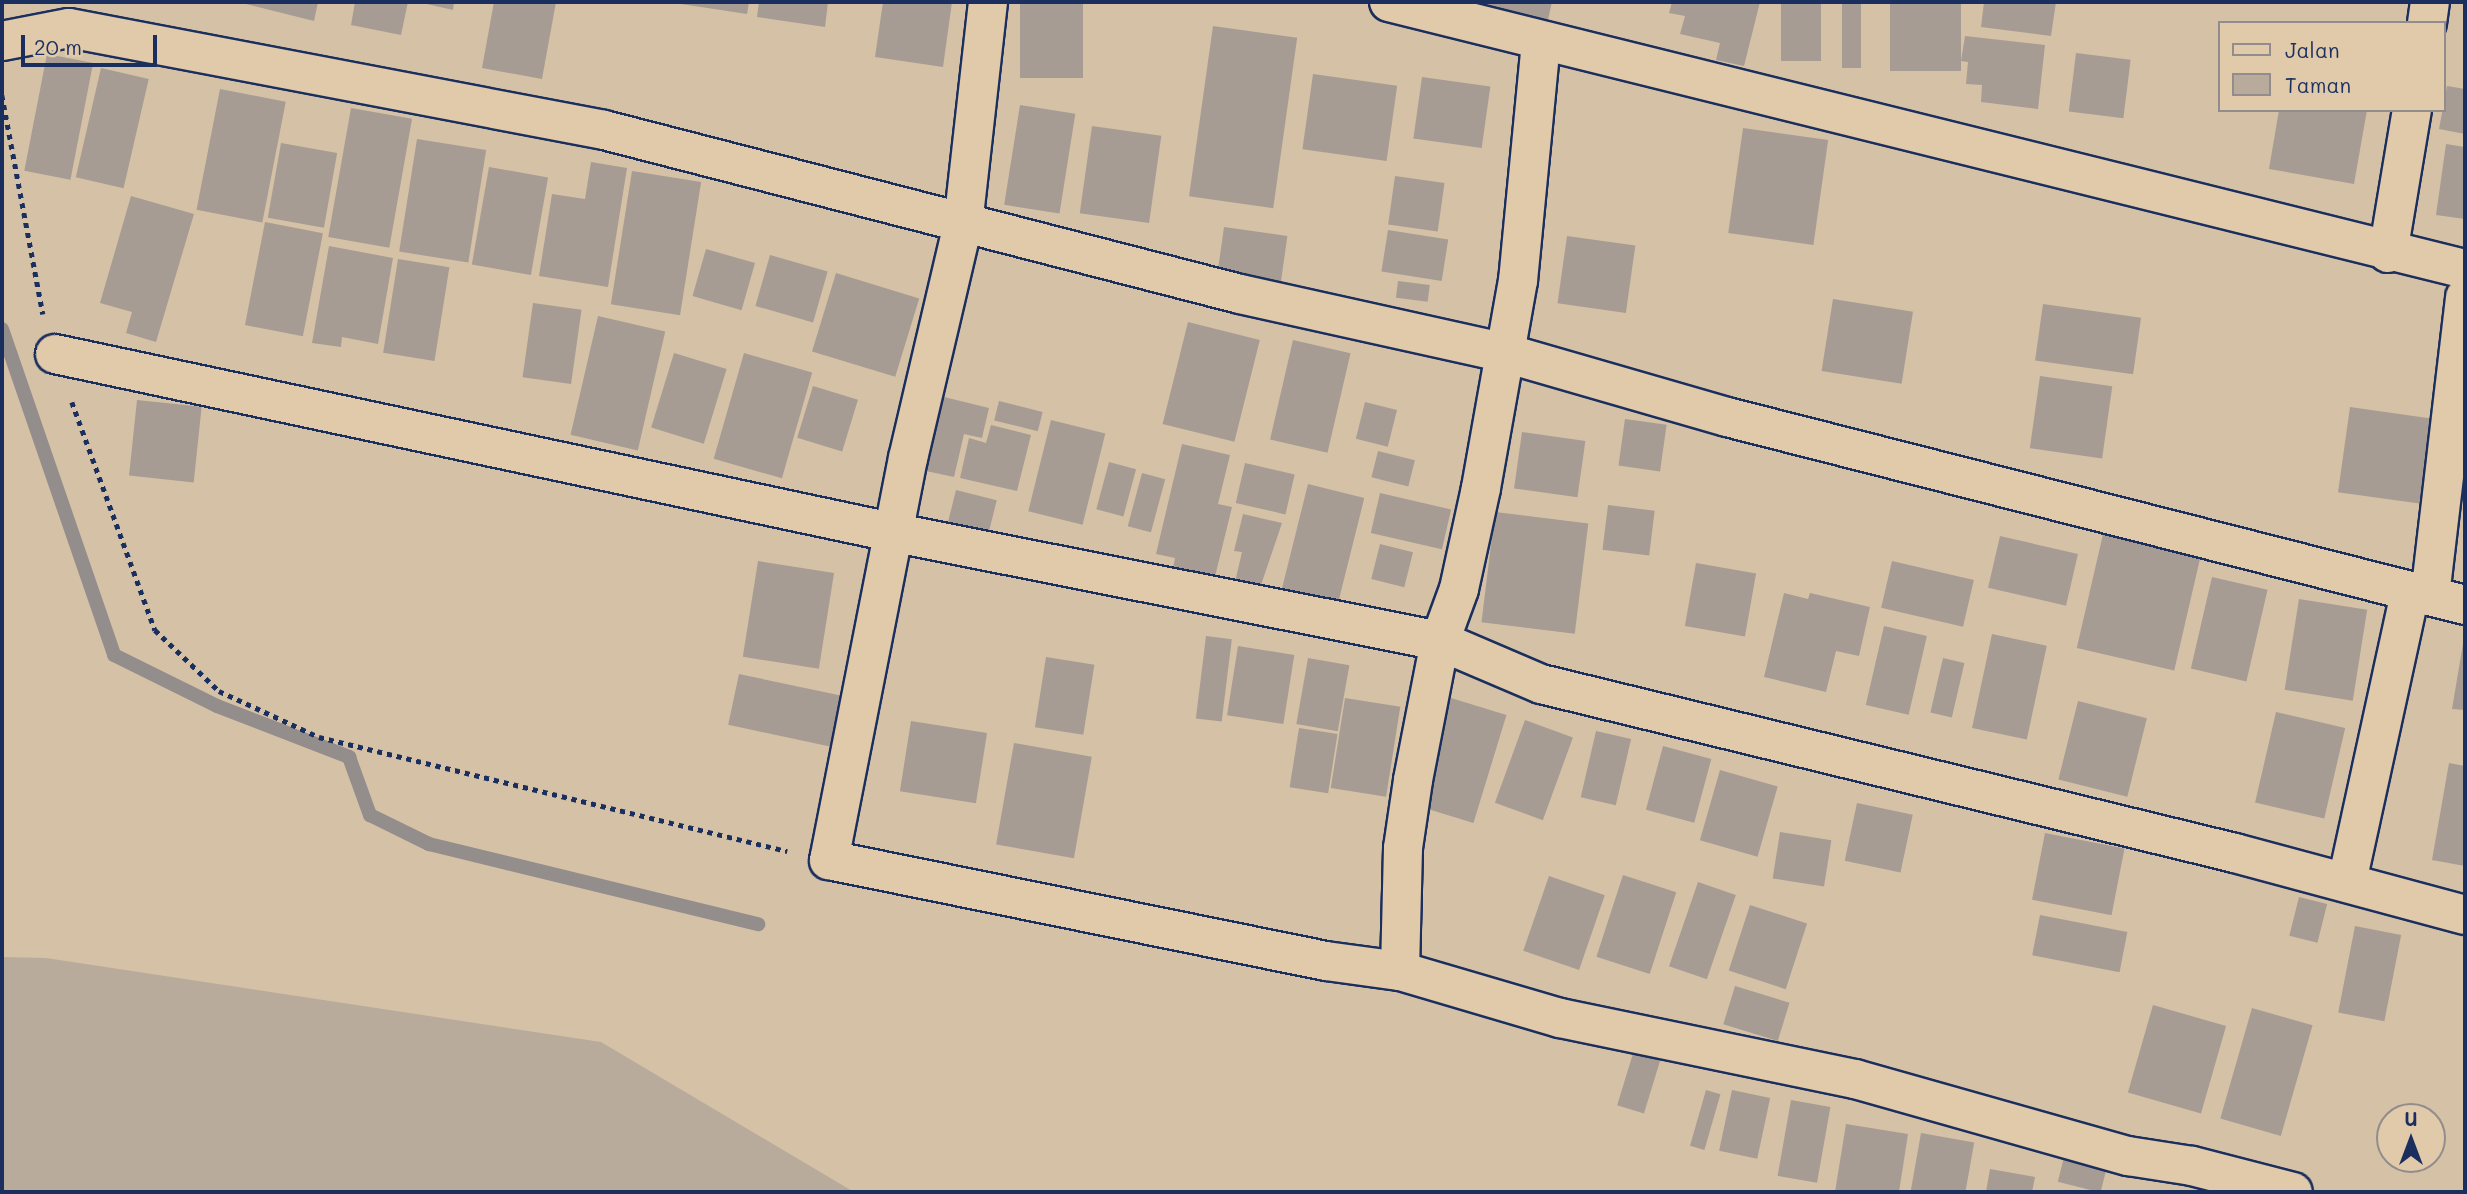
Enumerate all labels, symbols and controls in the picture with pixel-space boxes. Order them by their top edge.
scale bar [24,21,161,65]
legend [2218,21,2446,112]
text: 20 m [34,33,82,60]
text: Jalan [2285,36,2340,63]
text: Taman [2285,71,2351,98]
north arrow [2376,1103,2446,1173]
text: U [2404,1106,2418,1131]

